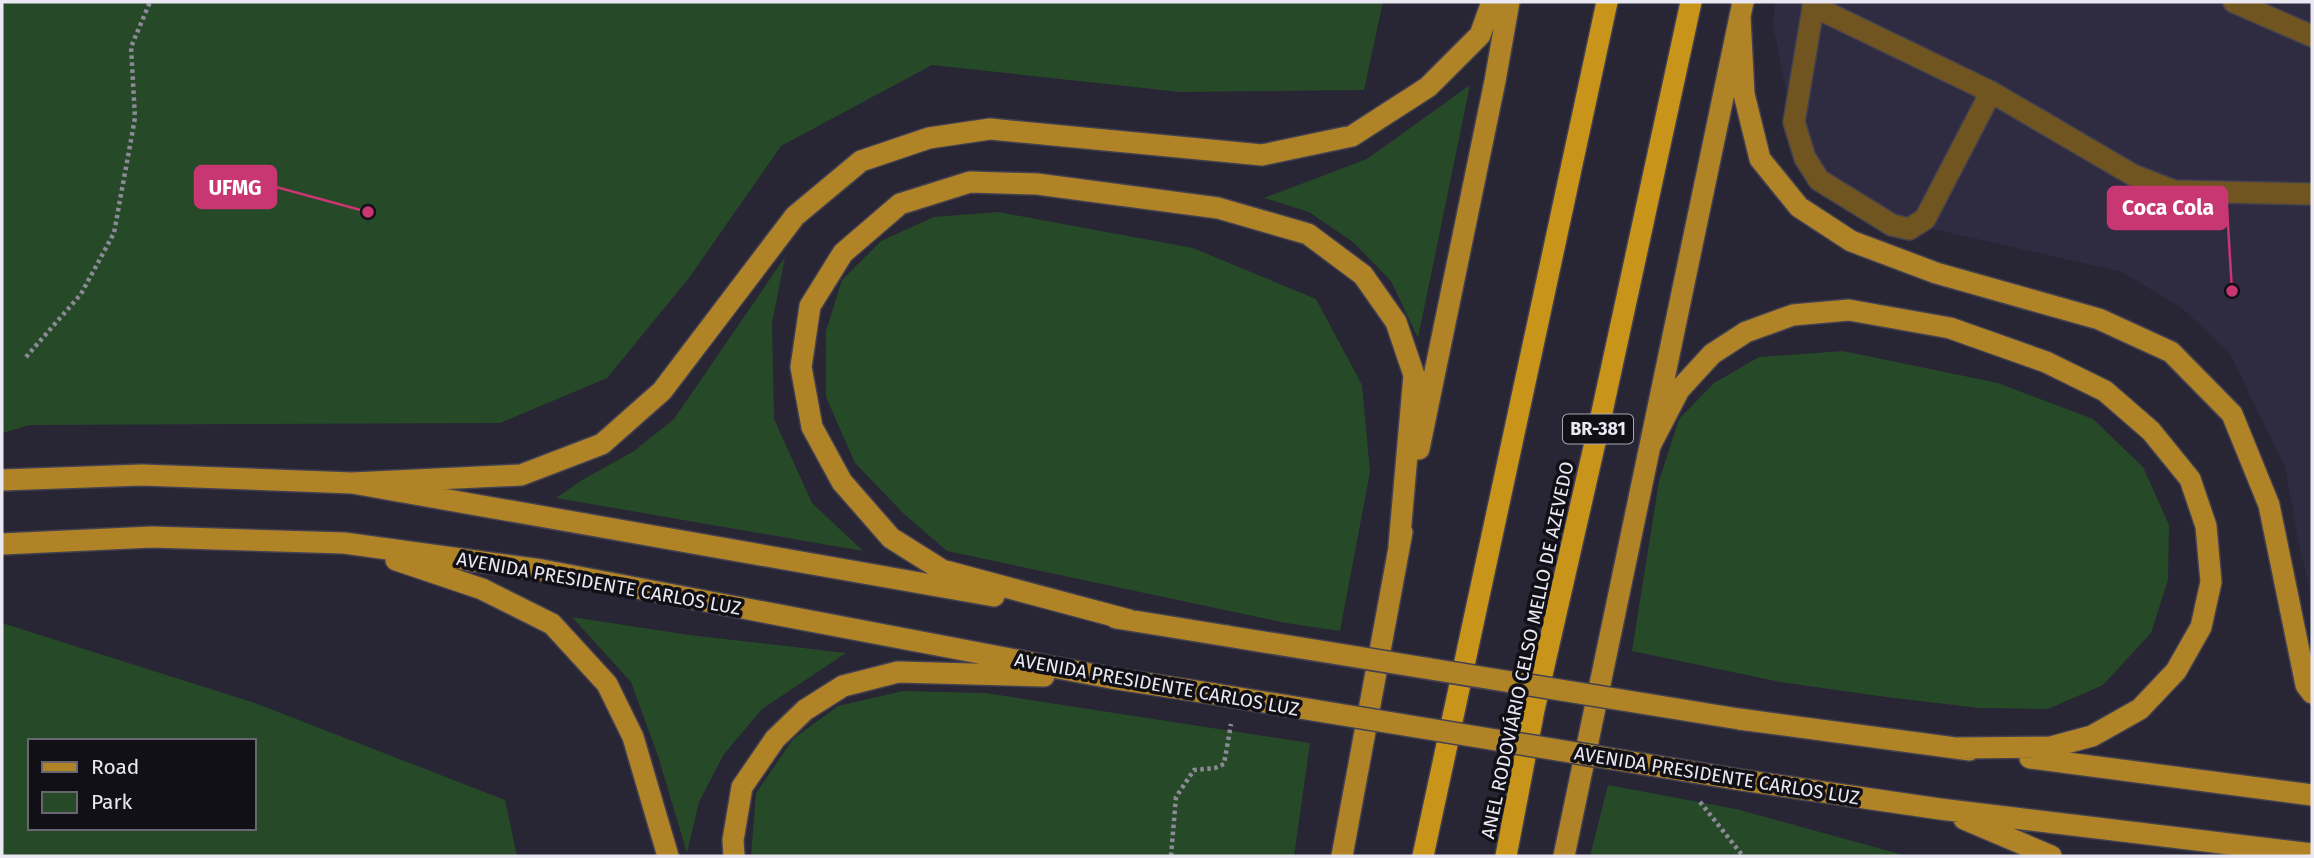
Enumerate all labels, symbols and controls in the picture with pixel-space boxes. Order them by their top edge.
callout: UFMG [195,166,276,208]
text: UFMG [208,175,262,201]
callout: Coca Cola [2108,187,2227,229]
text: Coca Cola [2122,195,2214,221]
road number: BR-381 [1563,414,1633,444]
street label: ANEL RODOVIÁRIO CELSO MELLO DE AZEVEDO [1476,459,1579,841]
street label: AVENIDA PRESIDENTE CARLOS LUZ [455,547,743,620]
street label: AVENIDA PRESIDENTE CARLOS LUZ [1013,648,1301,721]
legend [28,739,256,830]
street label: AVENIDA PRESIDENTE CARLOS LUZ [1573,742,1861,809]
text: Road [91,754,139,780]
text: Park [91,789,133,815]

